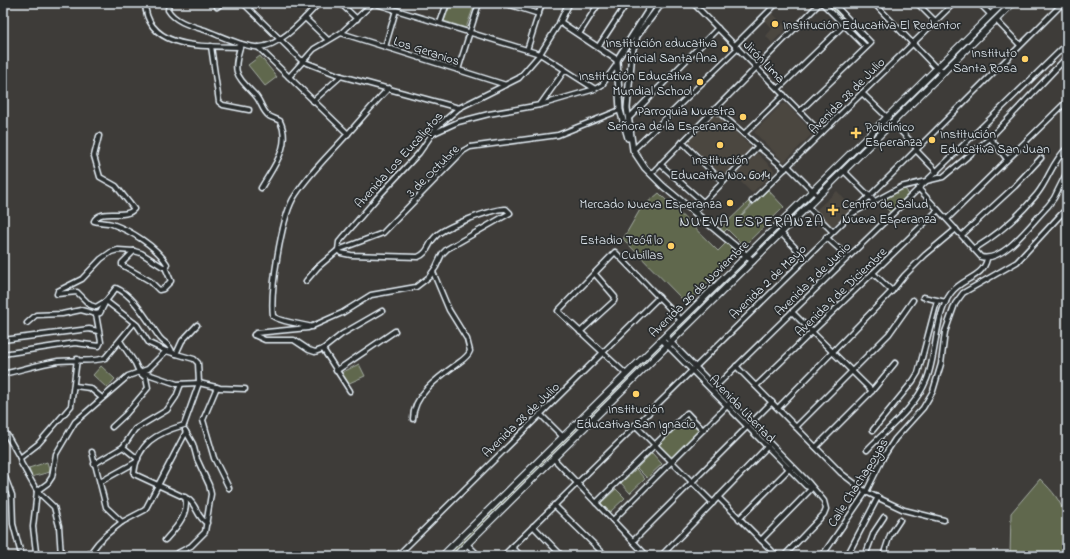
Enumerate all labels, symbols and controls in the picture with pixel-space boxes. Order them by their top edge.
place label: Institución Educativa El Redentor [783,16,961,35]
marker: Institución Educativa El Redentor [770,19,780,29]
street label: Los Geranios [391,32,462,71]
place label: Institución educativa inicial Santa Ana [606,34,717,68]
street label: Jirón Lima [739,36,789,88]
marker: Institución educativa inicial Santa Ana [720,44,730,54]
place label: Instituto Santa Rosa [953,44,1017,78]
street label: Avenida 28 de Julio [804,53,890,139]
marker: Instituto Santa Rosa [1020,54,1030,64]
place label: Institución Educativa Mundial School [579,67,692,101]
marker: Institución Educativa Mundial School [695,77,705,87]
place label: Parroquia Nuestra Señora de la Esperanza [607,102,735,136]
street label: Avenida Los Eucaliptos [350,107,448,213]
marker: Parroquia Nuestra Señora de la Esperanza [738,112,748,122]
place label: Policlínico Esperanza [865,118,922,152]
place label: Institución Educativa San Juan [940,125,1050,159]
marker: Policlínico Esperanza [850,127,862,139]
marker: Institución Educativa San Juan [927,135,937,145]
street label: 3 de Octubre [402,140,464,202]
marker: Institución Educativa No. 6014 [715,140,725,150]
place label: Institución Educativa No. 6014 [670,151,770,185]
place label: Mercado Nueva Esperanza [580,195,722,214]
place label: Centro de Salud Nueva Esperanza [842,195,937,229]
marker: Mercado Nueva Esperanza [725,198,735,208]
marker: Centro de Salud Nueva Esperanza [827,204,839,216]
district label: NUEVA ESPERANZA [680,211,824,233]
place label: Estadio Teófilo Cubillas [580,231,663,265]
street label: Avenida 26 de Noviembre [645,236,754,342]
street label: Avenida 7 de Junio [771,237,856,321]
street label: Avenida 2 de Mayo [725,240,812,325]
marker: Estadio Teófilo Cubillas [666,241,676,251]
street label: Avenida 9 de Diciembre [791,243,892,341]
street label: Avenida Libertad [704,371,780,448]
street label: Avenida 28 de Julio [478,378,564,462]
marker: Institución Educativa San Ignacio [631,389,641,399]
place label: Institución Educativa San Ignacio [576,400,696,435]
street label: Calle Chachapoyas [823,434,894,531]

